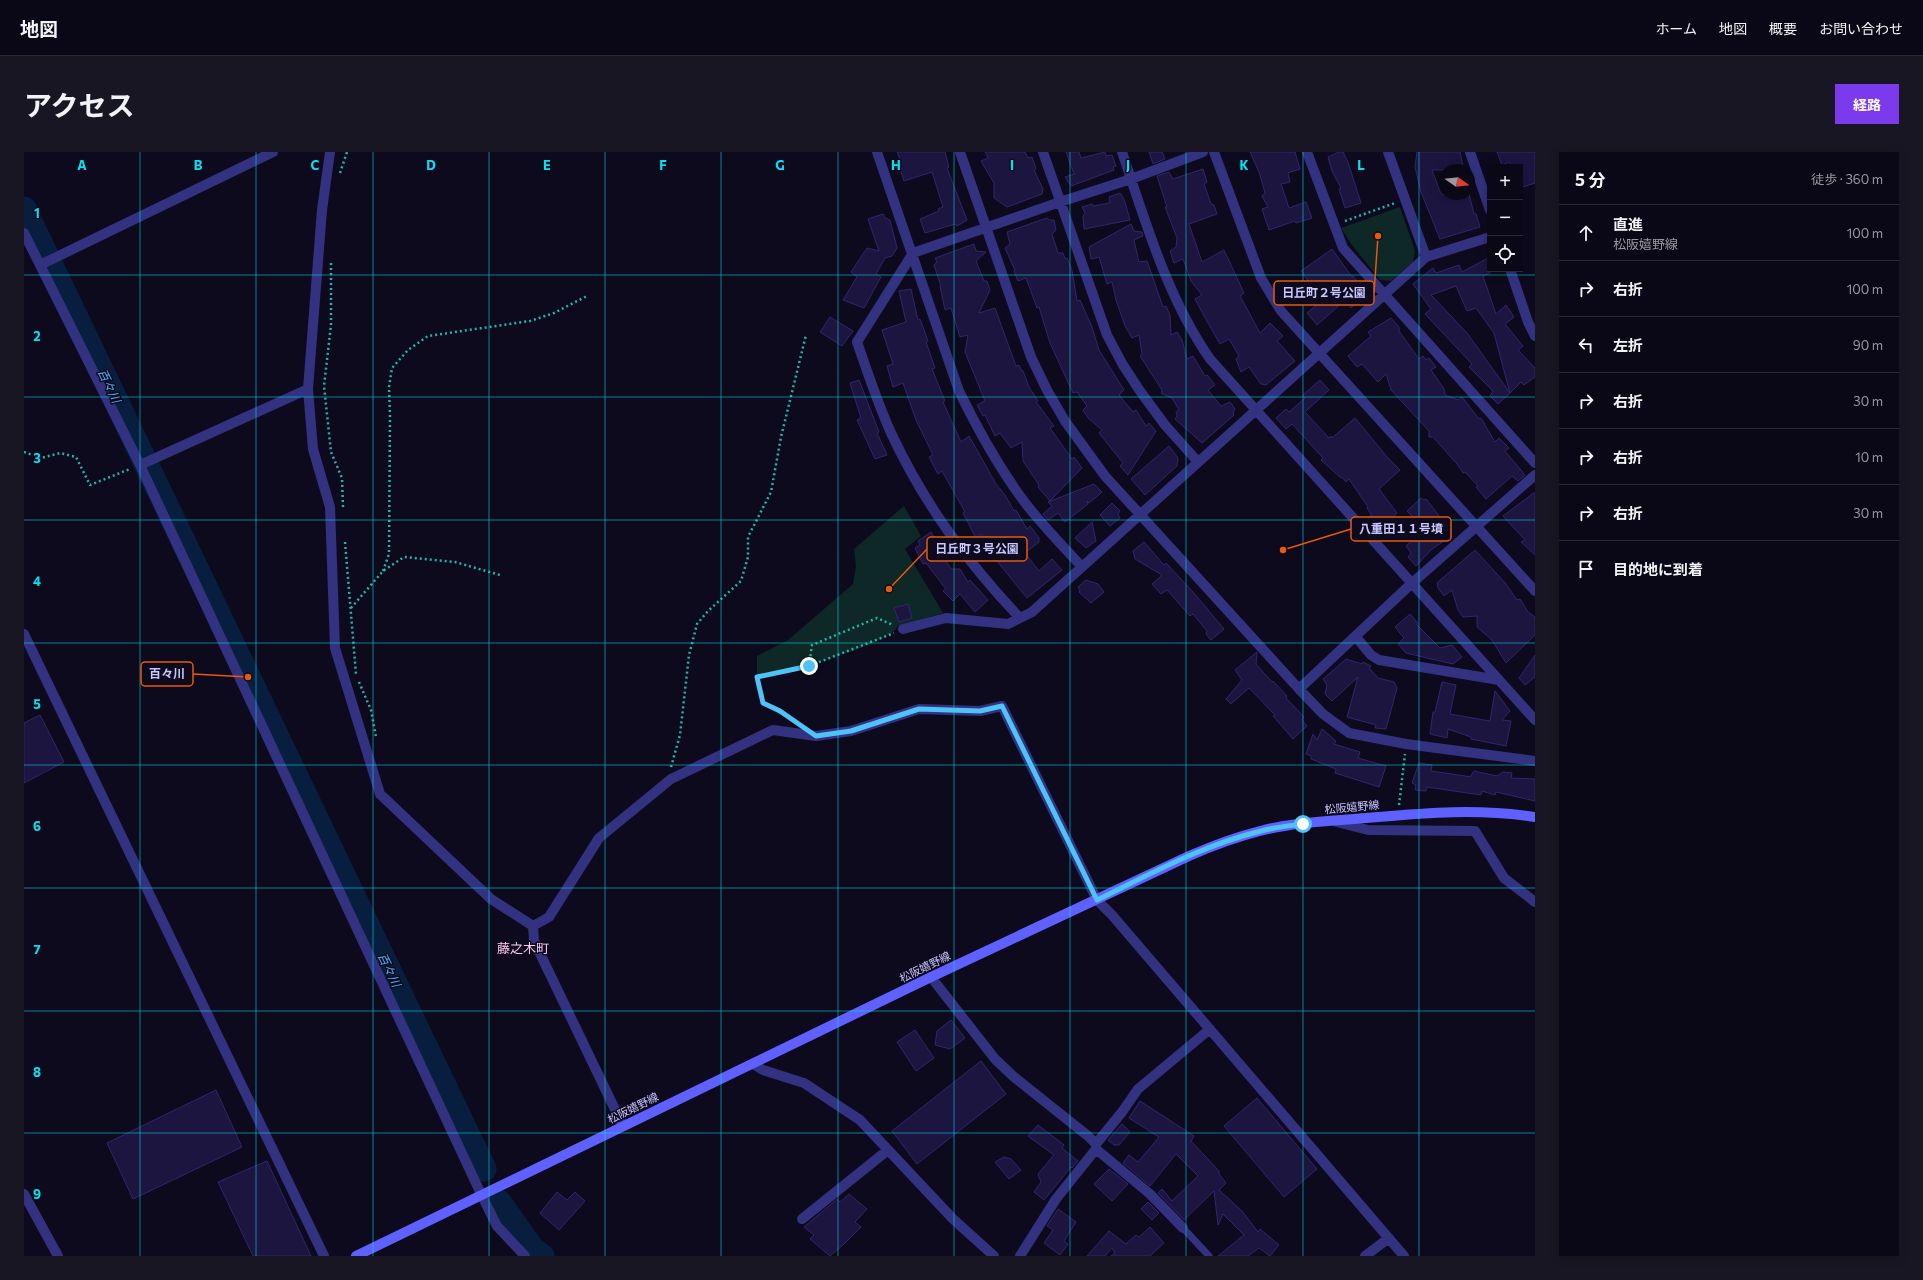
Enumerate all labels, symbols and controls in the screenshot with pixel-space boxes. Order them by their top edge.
text: 地図 [20,17,58,40]
text: ホーム [1655,20,1697,37]
text: 地図 [1719,20,1747,37]
text: 概要 [1769,20,1797,37]
text: お問い合わせ [1819,20,1903,37]
button: 経路 [1835,84,1899,124]
text: アクセス [24,88,135,122]
text: A [77,157,87,173]
text: B [194,157,203,173]
text: C [311,157,320,173]
text: D [426,157,436,173]
text: E [543,157,551,173]
text: F [659,157,667,173]
text: G [775,157,785,173]
text: H [891,157,901,173]
text: I [1010,157,1014,173]
text: J [1126,157,1130,173]
text: K [1239,157,1249,173]
text: L [1357,157,1365,173]
north arrow [1439,164,1475,200]
map controls [1487,164,1523,272]
button: + [1487,164,1523,200]
text: 5 分 [1575,169,1605,190]
text: 徒歩 · 360 m [1811,171,1883,187]
button: − [1487,200,1523,236]
text: 1 [34,205,40,221]
text: 直進 [1613,215,1643,233]
icon: ahead [1575,222,1597,244]
text: 100 m [1847,225,1883,241]
button: locate [1487,236,1523,272]
text: 松阪嬉野線 [1613,236,1678,252]
icon: right [1575,278,1597,300]
text: 右折 [1613,280,1643,298]
callout: 日丘町２号公園 [1274,281,1374,305]
text: 100 m [1847,281,1883,297]
text: 日丘町２号公園 [1282,285,1366,299]
text: 2 [33,328,41,344]
icon: left [1575,334,1597,356]
text: 左折 [1613,336,1643,354]
text: 90 m [1853,337,1883,353]
water label: 百々川 [96,366,125,407]
icon: right [1575,390,1597,412]
text: 右折 [1613,392,1643,410]
text: 30 m [1853,393,1883,409]
icon: right [1575,446,1597,468]
text: 右折 [1613,448,1643,466]
text: 10 m [1855,449,1883,465]
text: 3 [33,450,41,466]
icon: right [1575,502,1597,524]
text: 右折 [1613,504,1643,522]
text: 30 m [1853,505,1883,521]
callout: 八重田１１号墳 [1351,517,1451,541]
text: 八重田１１号墳 [1359,521,1443,535]
callout: 日丘町３号公園 [927,537,1027,561]
text: 日丘町３号公園 [935,541,1019,555]
icon: arrive [1575,558,1597,580]
text: 目的地に到着 [1613,560,1703,578]
text: 4 [33,573,41,589]
route end [800,657,818,675]
callout: 百々川 [141,662,193,686]
text: 百々川 [149,666,185,680]
text: 5 [33,696,41,712]
street label: 松阪嬉野線 [1324,798,1380,815]
route start [1294,815,1312,833]
text: 6 [33,818,41,834]
district label: 藤之木町 [497,940,549,956]
text: 7 [33,941,41,957]
street label: 松阪嬉野線 [897,949,952,984]
water label: 百々川 [376,950,405,991]
text: 8 [33,1064,41,1080]
street label: 松阪嬉野線 [605,1090,660,1125]
text: 9 [33,1186,41,1202]

